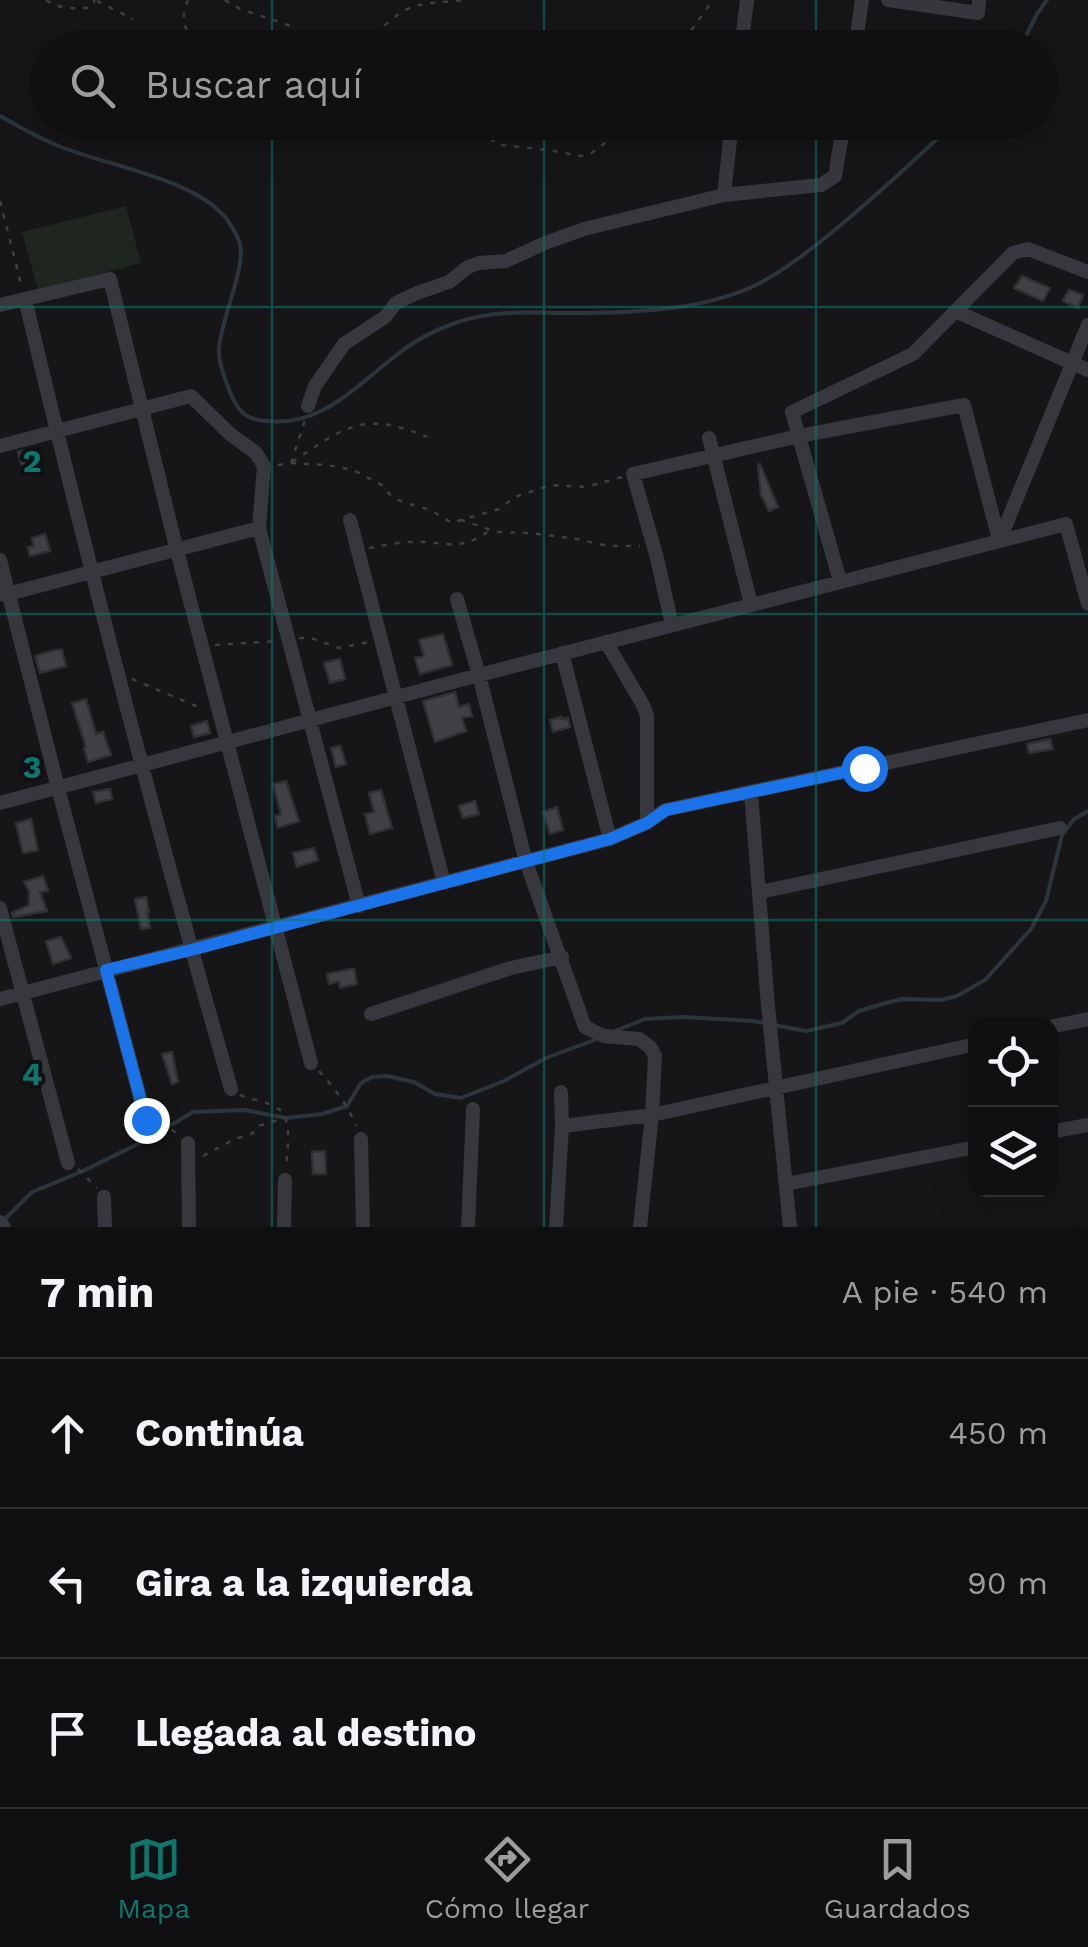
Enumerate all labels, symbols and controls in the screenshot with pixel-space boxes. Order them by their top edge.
search box [30,30,1058,140]
icon: search [65,58,120,113]
text: Buscar aquí [145,63,363,107]
text: 2 [22,442,42,480]
route start [842,746,888,792]
text: 3 [23,748,41,786]
map controls [968,1017,1058,1197]
button: locate [968,1017,1058,1107]
text: 4 [22,1055,42,1093]
route end [124,1098,170,1144]
button: layers [968,1107,1058,1197]
text: 7 min [40,1268,154,1317]
text: A pie · 540 m [842,1273,1048,1311]
icon: ahead [40,1406,95,1461]
text: Continúa [135,1411,304,1455]
text: 450 m [949,1414,1048,1452]
icon: left [40,1556,95,1611]
text: Gira a la izquierda [135,1561,473,1605]
text: 90 m [967,1564,1048,1602]
icon: arrive [40,1706,95,1761]
text: Llegada al destino [135,1711,477,1755]
tab: Mapa [117,1832,190,1925]
tab: Cómo llegar [425,1832,589,1925]
tab: Guardados [824,1832,971,1925]

